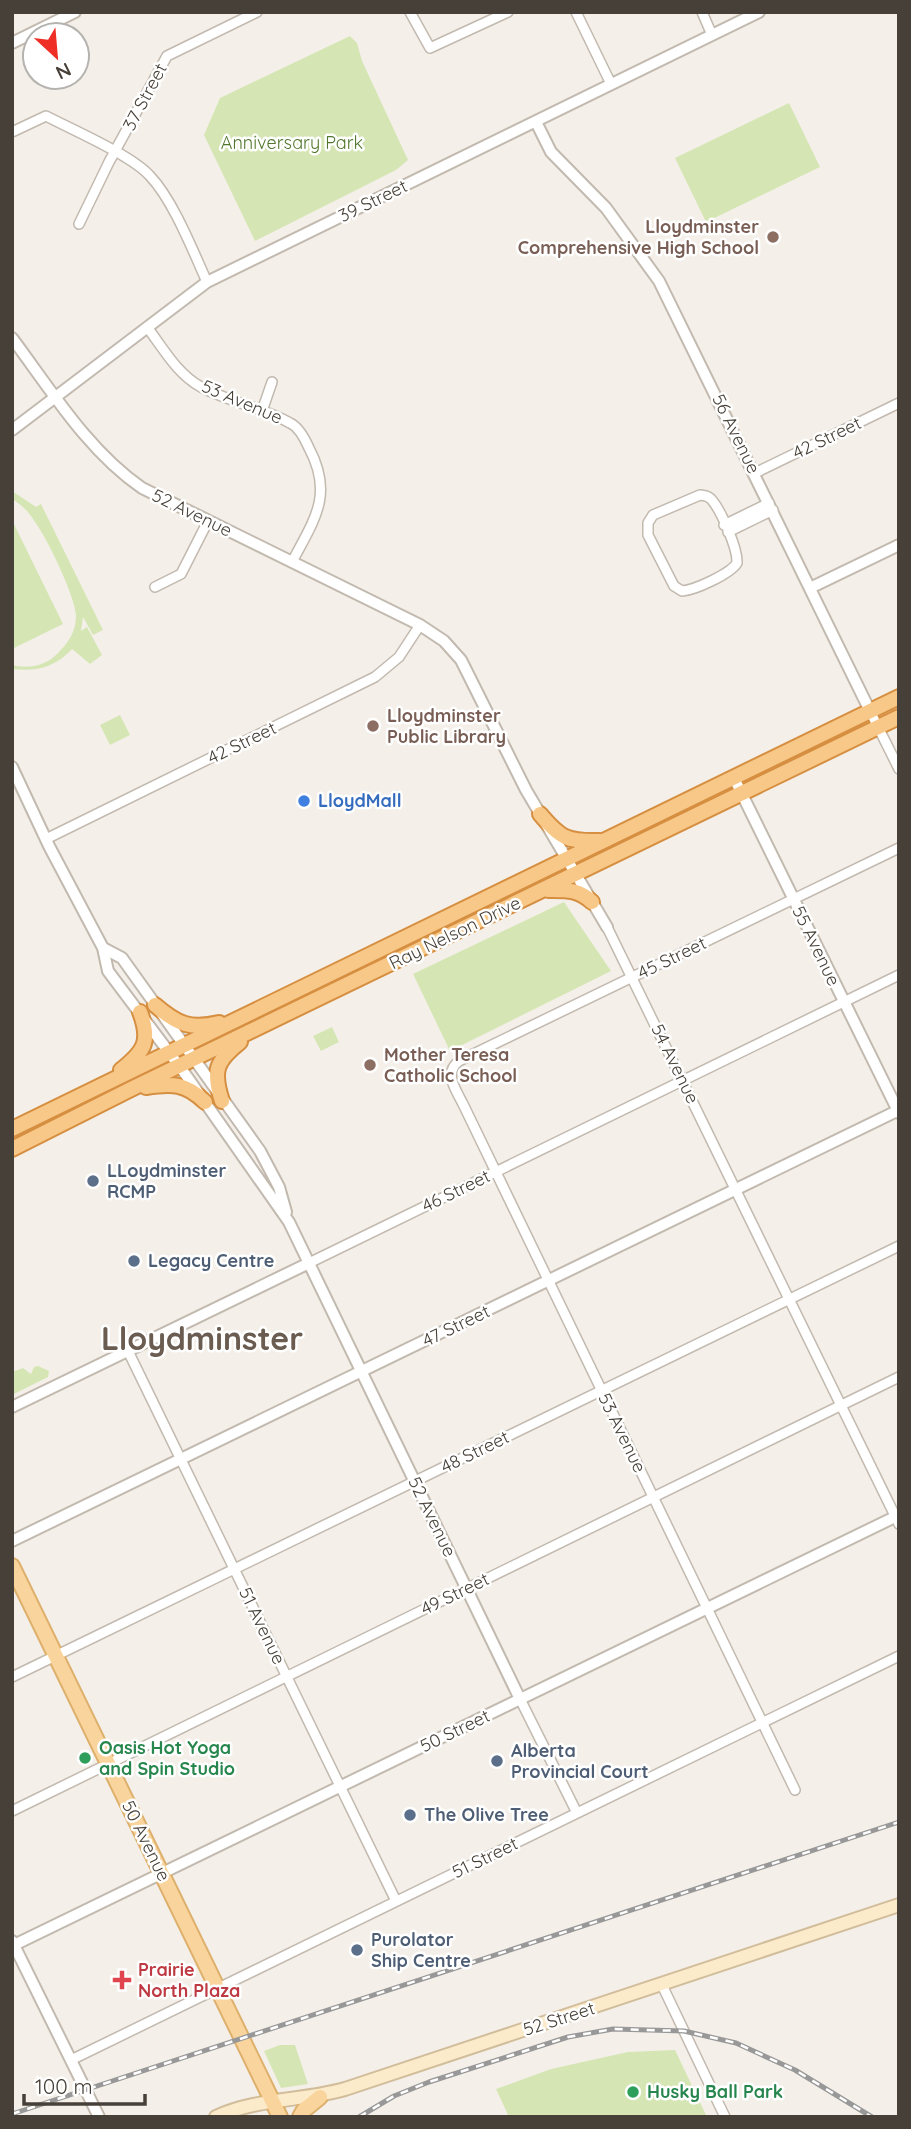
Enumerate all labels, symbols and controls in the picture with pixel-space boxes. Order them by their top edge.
north arrow [21,21,91,91]
text: N [52,57,75,85]
street label: 37 Street [117,59,172,134]
park label: Anniversary Park [221,131,363,154]
street label: 39 Street [335,174,411,227]
place label: Lloydminster Comprehensive High School [518,215,759,259]
marker: Lloydminster Comprehensive High School [765,229,781,245]
street label: 53 Avenue [198,374,286,429]
street label: 56 Avenue [707,390,766,477]
street label: 42 Street [789,411,865,464]
street label: 52 Avenue [148,483,236,542]
place label: Lloydminster Public Library [387,704,506,748]
street label: 42 Street [204,716,280,769]
marker: Lloydminster Public Library [365,718,381,734]
place label: LloydMall [318,789,402,812]
marker: LloydMall [296,793,312,809]
street label: Ray Nelson Drive [385,891,524,974]
street label: 55 Avenue [787,902,846,990]
street label: 45 Street [634,931,710,984]
street label: 54 Avenue [646,1020,705,1107]
place label: Mother Teresa Catholic School [384,1043,517,1087]
marker: Mother Teresa Catholic School [362,1057,378,1073]
place label: LLoydminster RCMP [107,1159,226,1203]
street label: 46 Street [418,1164,494,1217]
marker: LLoydminster RCMP [85,1173,101,1189]
place label: Legacy Centre [148,1249,274,1272]
marker: Legacy Centre [126,1253,142,1269]
street label: 47 Street [418,1299,493,1352]
district label: Lloydminster [101,1318,303,1358]
street label: 53 Avenue [593,1389,652,1476]
street label: 48 Street [437,1425,513,1478]
street label: 52 Avenue [403,1473,462,1561]
street label: 49 Street [417,1567,493,1620]
street label: 51 Avenue [234,1583,291,1668]
street label: 50 Street [416,1704,493,1757]
place label: Oasis Hot Yoga and Spin Studio [99,1736,235,1780]
place label: Alberta Provincial Court [511,1739,649,1783]
marker: Oasis Hot Yoga and Spin Studio [77,1750,93,1766]
marker: Alberta Provincial Court [489,1753,505,1769]
street label: 50 Avenue [117,1797,176,1885]
place label: The Olive Tree [424,1803,549,1826]
marker: The Olive Tree [402,1807,418,1823]
street label: 51 Street [448,1832,522,1883]
place label: Purolator Ship Centre [371,1928,471,1972]
marker: Purolator Ship Centre [349,1942,365,1958]
place label: Prairie North Plaza [138,1958,240,2002]
marker: Prairie North Plaza [112,1970,132,1990]
street label: 52 Street [520,1996,598,2041]
scale bar [24,2062,145,2106]
text: 100 m [35,2073,93,2099]
place label: Husky Ball Park [647,2080,783,2103]
marker: Husky Ball Park [625,2084,641,2100]

